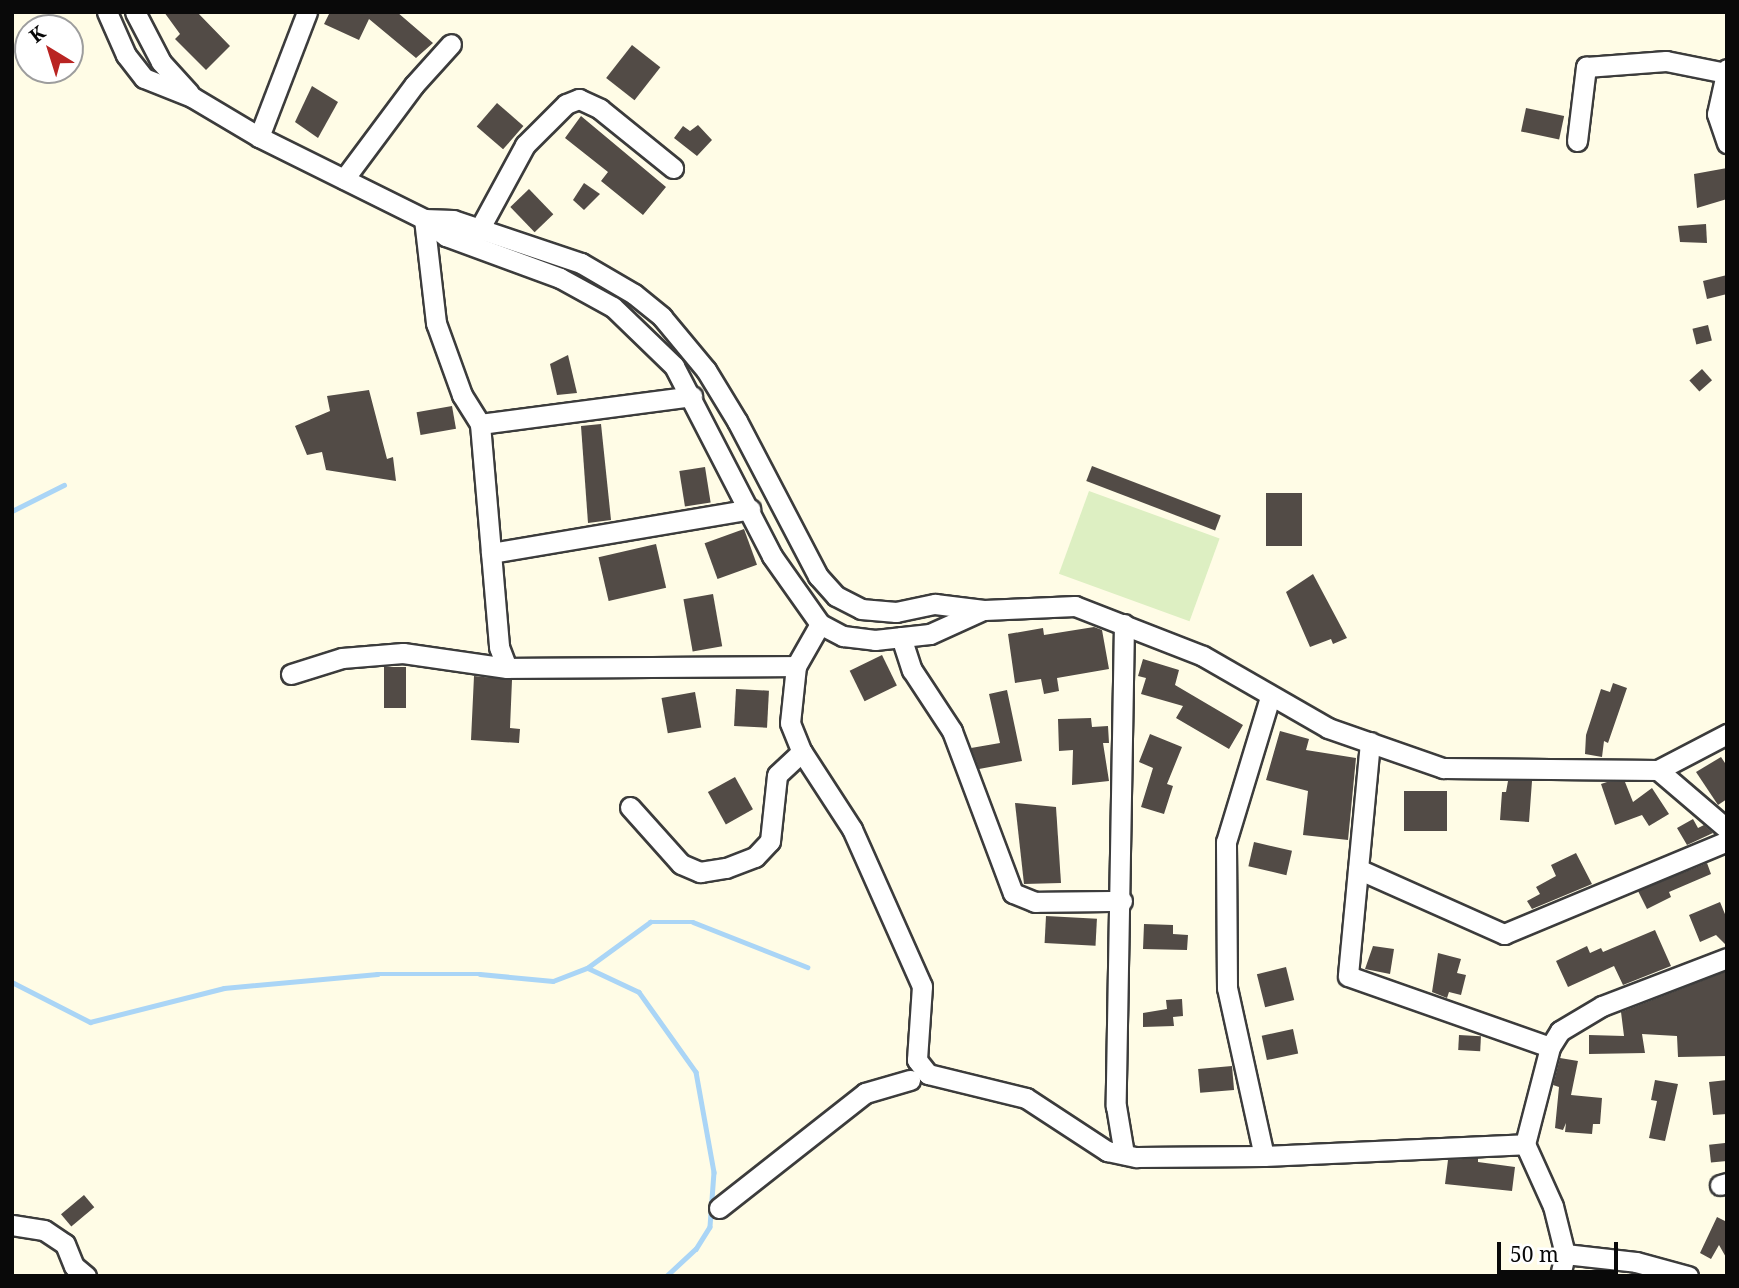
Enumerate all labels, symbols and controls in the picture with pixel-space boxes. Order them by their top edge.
north arrow [14,14,84,84]
text: K [24,19,51,49]
scale bar [1501,1228,1622,1272]
text: 50 m [1510,1240,1559,1268]

